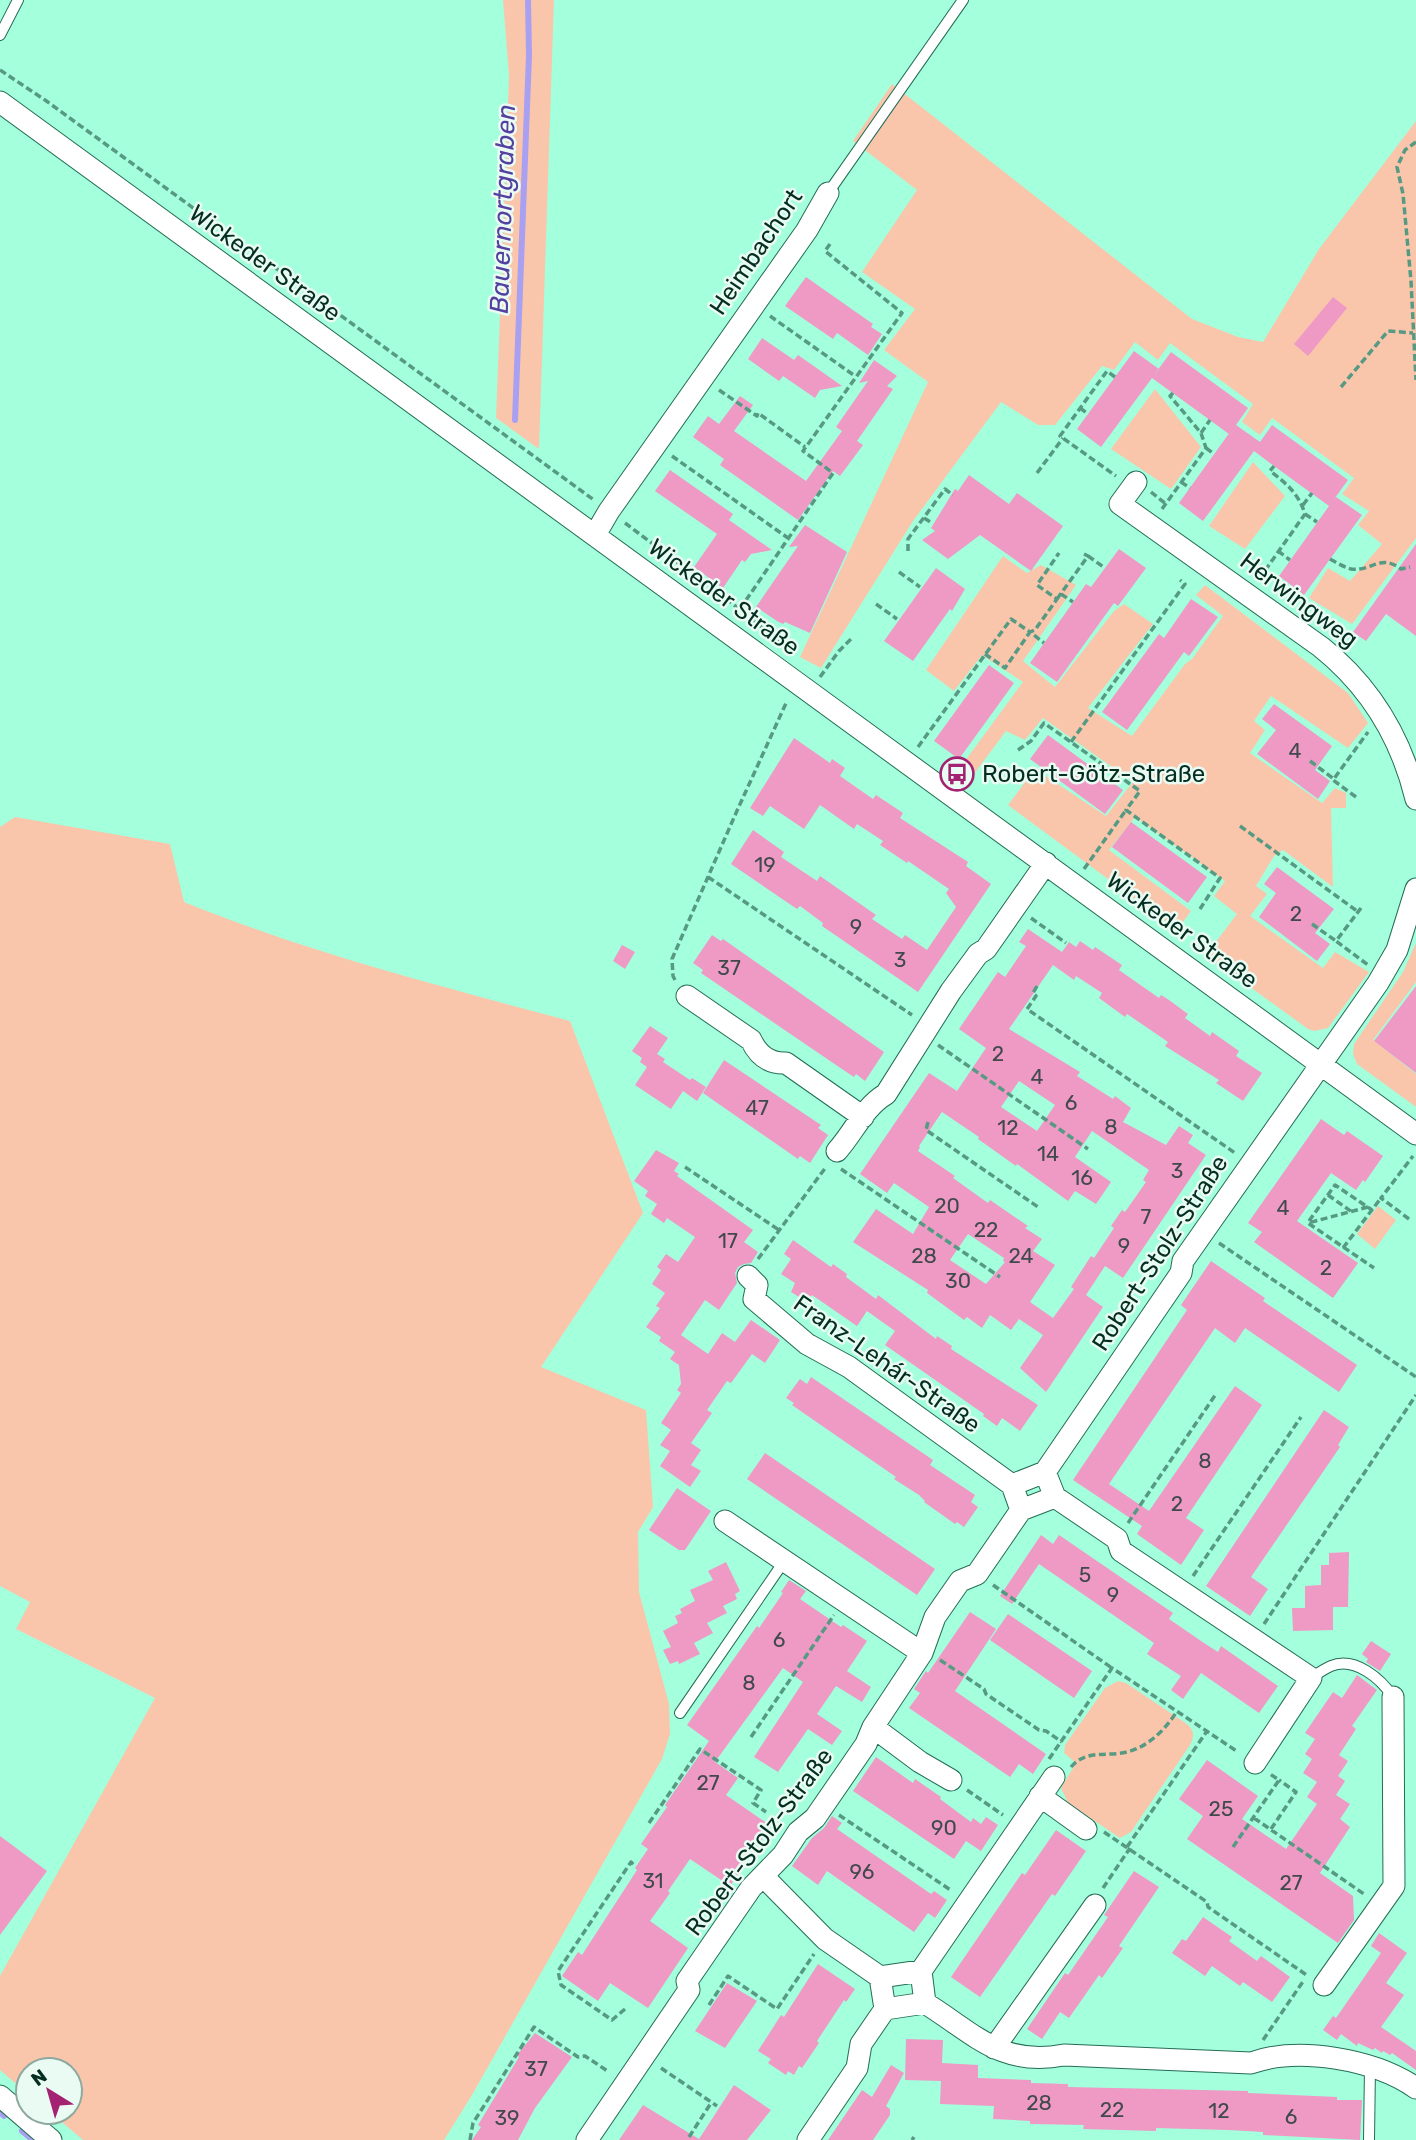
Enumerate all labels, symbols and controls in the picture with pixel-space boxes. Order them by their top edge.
water label: Bauernortgraben [484,104,522,314]
street label: Heimbachort [704,184,808,320]
street label: Wickeder Straße [184,199,346,327]
street label: Wickeder Straße [643,533,805,661]
street label: Herwingweg [1235,547,1363,653]
house number: 4 [1288,738,1302,763]
bus stop icon: Robert-Götz-Straße [938,755,976,793]
place label: Robert-Götz-Straße [982,760,1205,788]
house number: 19 [754,852,776,877]
street label: Wickeder Straße [1101,866,1263,994]
house number: 2 [1290,901,1302,926]
house number: 9 [850,914,862,939]
house number: 3 [894,947,906,972]
house number: 37 [717,955,741,980]
house number: 2 [992,1041,1004,1066]
house number: 4 [1030,1064,1044,1089]
house number: 6 [1065,1090,1077,1115]
house number: 47 [745,1095,769,1120]
house number: 8 [1104,1114,1118,1139]
house number: 12 [997,1115,1019,1140]
house number: 14 [1037,1141,1059,1166]
street label: Robert-Stolz-Straße [1086,1150,1234,1356]
house number: 3 [1171,1158,1183,1183]
house number: 16 [1071,1165,1093,1190]
house number: 20 [934,1193,960,1218]
house number: 4 [1276,1195,1290,1220]
house number: 7 [1141,1204,1152,1229]
house number: 22 [974,1217,998,1242]
house number: 17 [718,1228,738,1253]
house number: 9 [1118,1233,1130,1258]
house number: 28 [911,1243,937,1268]
house number: 24 [1008,1243,1034,1268]
house number: 2 [1320,1255,1332,1280]
house number: 30 [945,1268,971,1293]
street label: Franz-Lehár-Straße [788,1289,986,1439]
house number: 8 [1198,1448,1212,1473]
house number: 2 [1171,1491,1183,1516]
house number: 5 [1079,1562,1091,1587]
house number: 9 [1107,1582,1119,1607]
house number: 6 [773,1627,785,1652]
house number: 8 [742,1670,756,1695]
street label: Robert-Stolz-Straße [679,1743,839,1941]
house number: 27 [696,1770,720,1795]
house number: 25 [1209,1796,1233,1821]
house number: 90 [931,1815,957,1840]
house number: 96 [850,1859,874,1884]
house number: 31 [642,1868,664,1893]
house number: 27 [1279,1870,1303,1895]
north arrow [14,2056,84,2126]
house number: 37 [524,2056,548,2081]
text: N [27,2065,51,2091]
house number: 28 [1026,2090,1052,2115]
house number: 22 [1100,2097,1124,2122]
house number: 12 [1208,2098,1230,2123]
house number: 6 [1285,2104,1297,2129]
house number: 39 [494,2105,520,2130]

